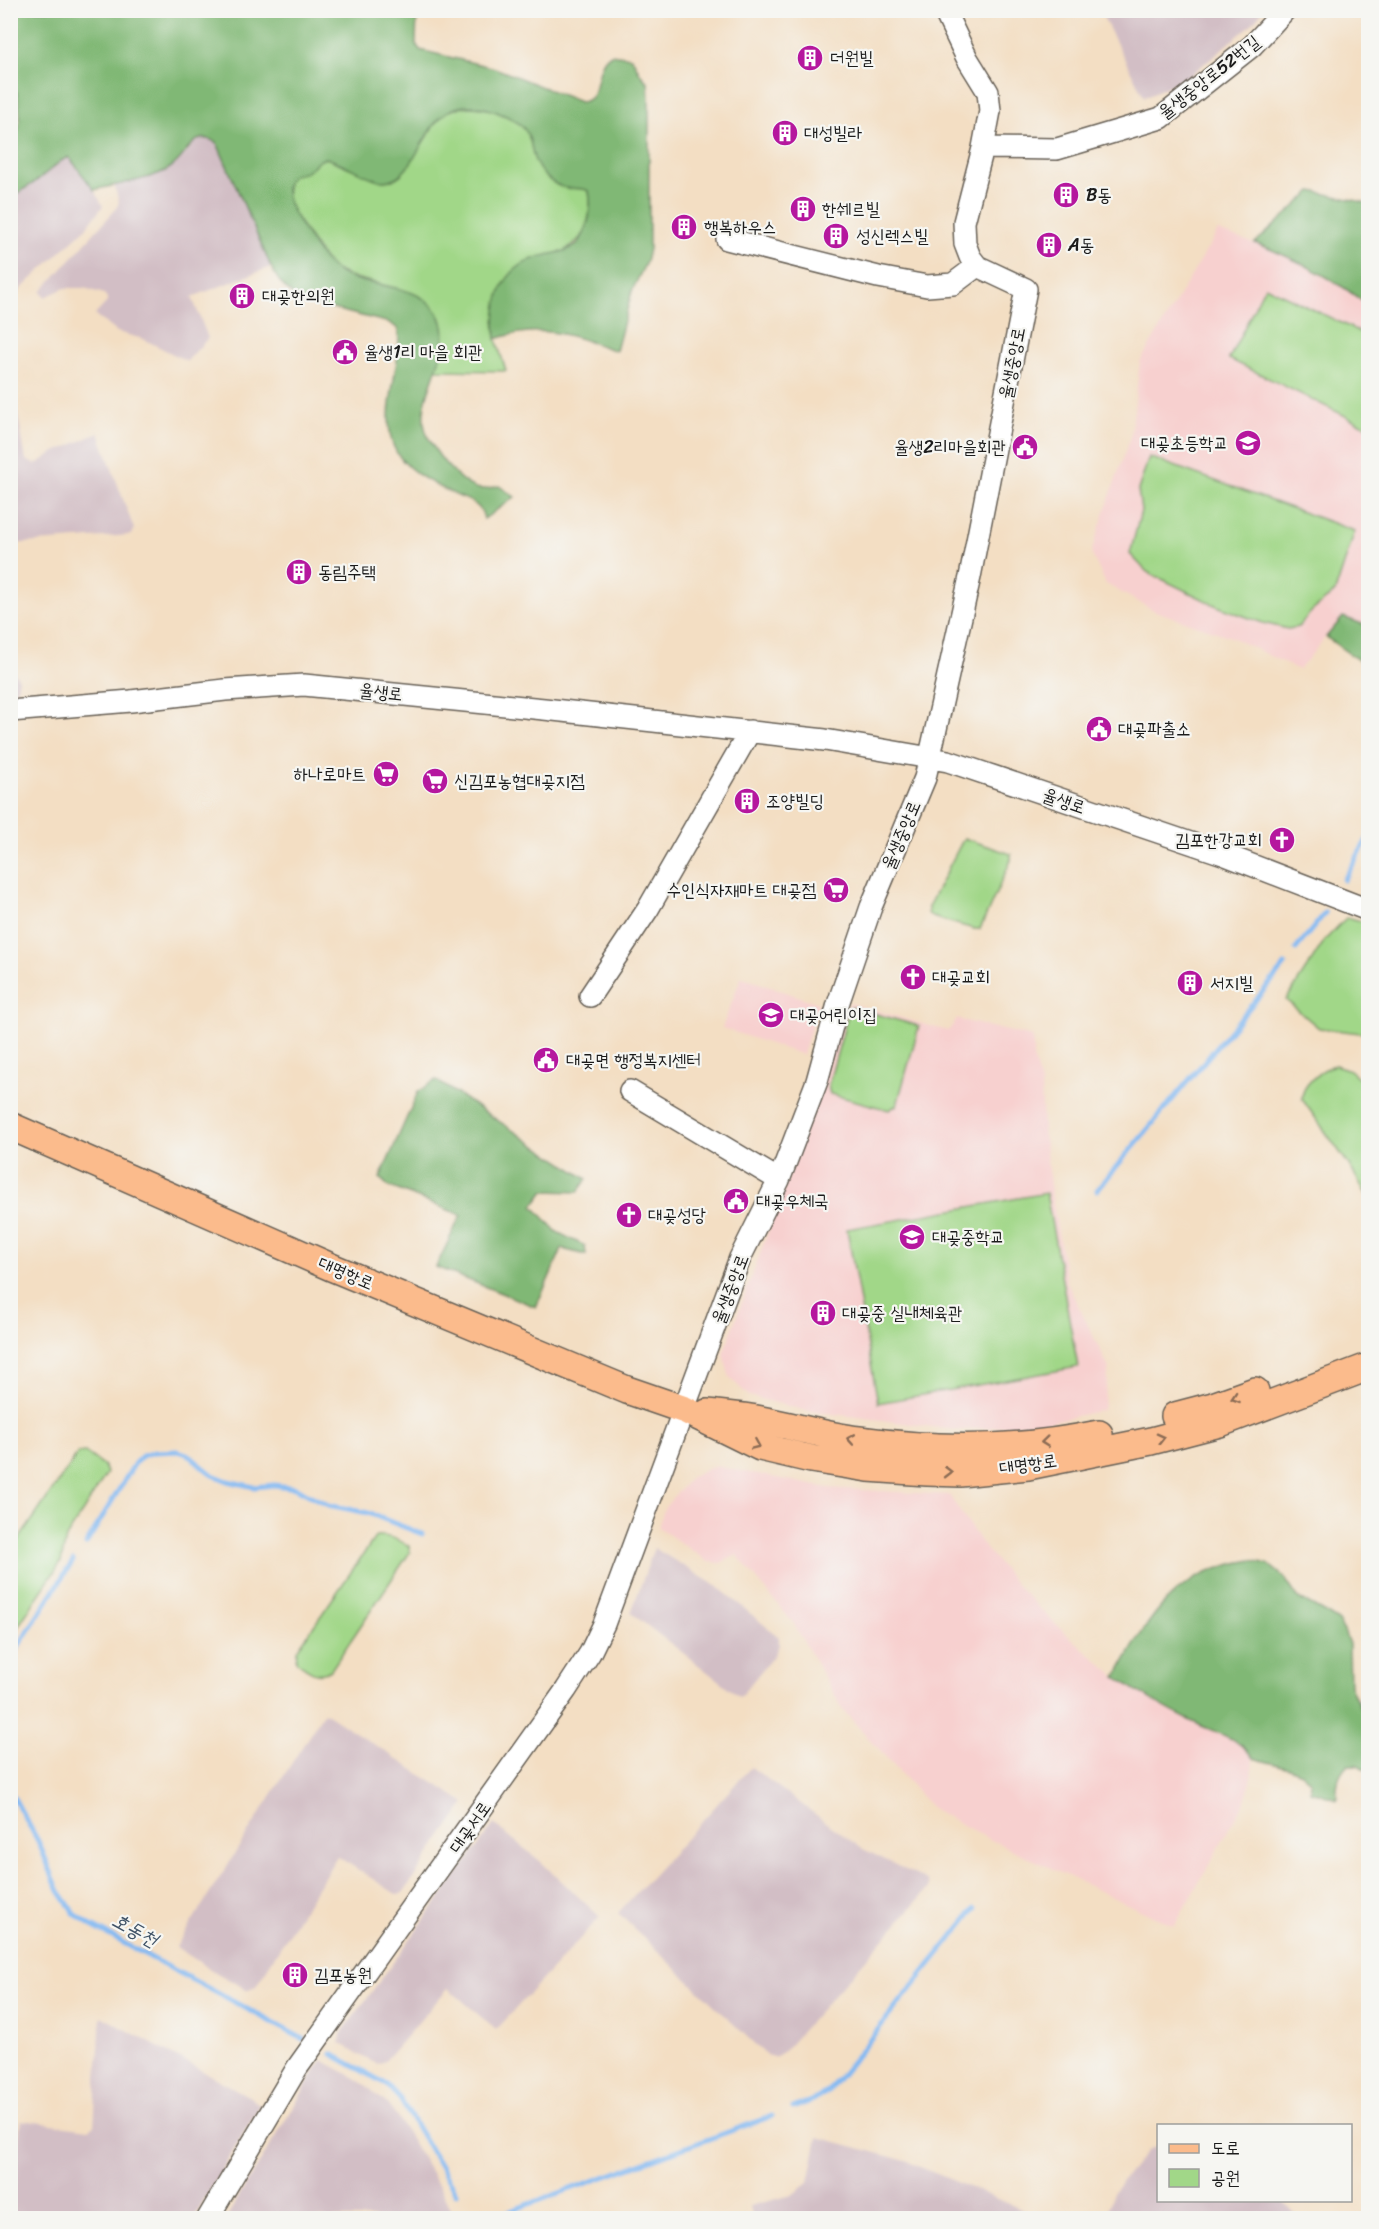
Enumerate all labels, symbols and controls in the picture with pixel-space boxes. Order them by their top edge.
street label: 율생중앙로52번길 [1151,26,1268,127]
place label: 더원빌 [830,42,874,74]
building icon: 더원빌 [795,43,825,73]
place label: 대성빌라 [804,117,862,149]
building icon: 대성빌라 [770,118,800,148]
place label: B동 [1086,179,1112,211]
building icon: B동 [1051,180,1081,210]
place label: 한쉐르빌 [822,193,880,225]
building icon: 한쉐르빌 [788,194,818,224]
place label: 행복하우스 [704,211,776,243]
building icon: 행복하우스 [669,212,699,242]
place label: 성신렉스빌 [856,220,929,252]
building icon: 성신렉스빌 [821,221,851,251]
place label: A동 [1067,229,1094,261]
building icon: A동 [1034,230,1064,260]
place label: 대곶한의원 [262,280,334,312]
building icon: 대곶한의원 [227,281,257,311]
street label: 율생중앙로 [989,324,1035,402]
place label: 율생1리 마을 회관 [364,336,482,368]
public building icon: 율생1리 마을 회관 [330,337,360,367]
place label: 대곶초등학교 [1141,427,1228,459]
school or university icon: 대곶초등학교 [1233,428,1263,458]
place label: 율생2리마을회관 [894,431,1006,463]
public building icon: 율생2리마을회관 [1010,432,1040,462]
place label: 동림주택 [318,556,376,588]
building icon: 동림주택 [284,557,314,587]
street label: 율생로 [358,674,404,710]
place label: 대곶파출소 [1118,713,1190,745]
public building icon: 대곶파출소 [1084,714,1114,744]
place label: 하나로마트 [294,758,366,790]
supermarket icon: 하나로마트 [371,759,401,789]
place label: 신김포농협대곶지점 [454,765,585,797]
supermarket icon: 신김포농협대곶지점 [420,766,450,796]
street label: 율생로 [1038,779,1090,823]
place label: 조양빌딩 [766,785,824,817]
building icon: 조양빌딩 [732,786,762,816]
street label: 율생중앙로 [872,795,930,875]
place label: 김포한강교회 [1175,824,1262,856]
church icon: 김포한강교회 [1267,825,1297,855]
place label: 수인식자재마트 대곶점 [666,874,817,906]
supermarket icon: 수인식자재마트 대곶점 [821,875,851,905]
place label: 대곶교회 [932,961,990,993]
church icon: 대곶교회 [898,962,928,992]
place label: 서지빌 [1210,967,1254,999]
building icon: 서지빌 [1175,968,1205,998]
place label: 대곶어린이집 [790,999,877,1031]
school or university icon: 대곶어린이집 [756,1000,786,1030]
place label: 대곶면 행정복지센터 [566,1044,701,1076]
public building icon: 대곶면 행정복지센터 [531,1045,561,1075]
place label: 대곶우체국 [756,1185,828,1217]
public building icon: 대곶우체국 [721,1186,751,1216]
place label: 대곶성당 [648,1199,706,1231]
church icon: 대곶성당 [614,1200,644,1230]
place label: 대곶중학교 [932,1221,1004,1253]
school or university icon: 대곶중학교 [897,1222,927,1252]
street label: 대명항로 [313,1247,379,1299]
street label: 율생중앙로 [702,1249,758,1329]
place label: 대곶중 실내체육관 [842,1297,963,1329]
building icon: 대곶중 실내체육관 [808,1298,838,1328]
one-way arrow [1230,1390,1241,1403]
one-way arrow [846,1433,856,1446]
one-way arrow [1156,1433,1166,1446]
one-way arrow [1041,1435,1050,1448]
one-way arrow [750,1438,761,1450]
street label: 대명항로 [997,1444,1059,1484]
one-way arrow [944,1466,953,1479]
street label: 대곶서로 [440,1794,500,1860]
water label: 호동천 [105,1903,166,1958]
place label: 김포농원 [314,1959,372,1991]
building icon: 김포농원 [280,1960,310,1990]
legend [1157,2124,1352,2202]
text: 도로 [1211,2132,1240,2164]
text: 공원 [1211,2162,1240,2194]

